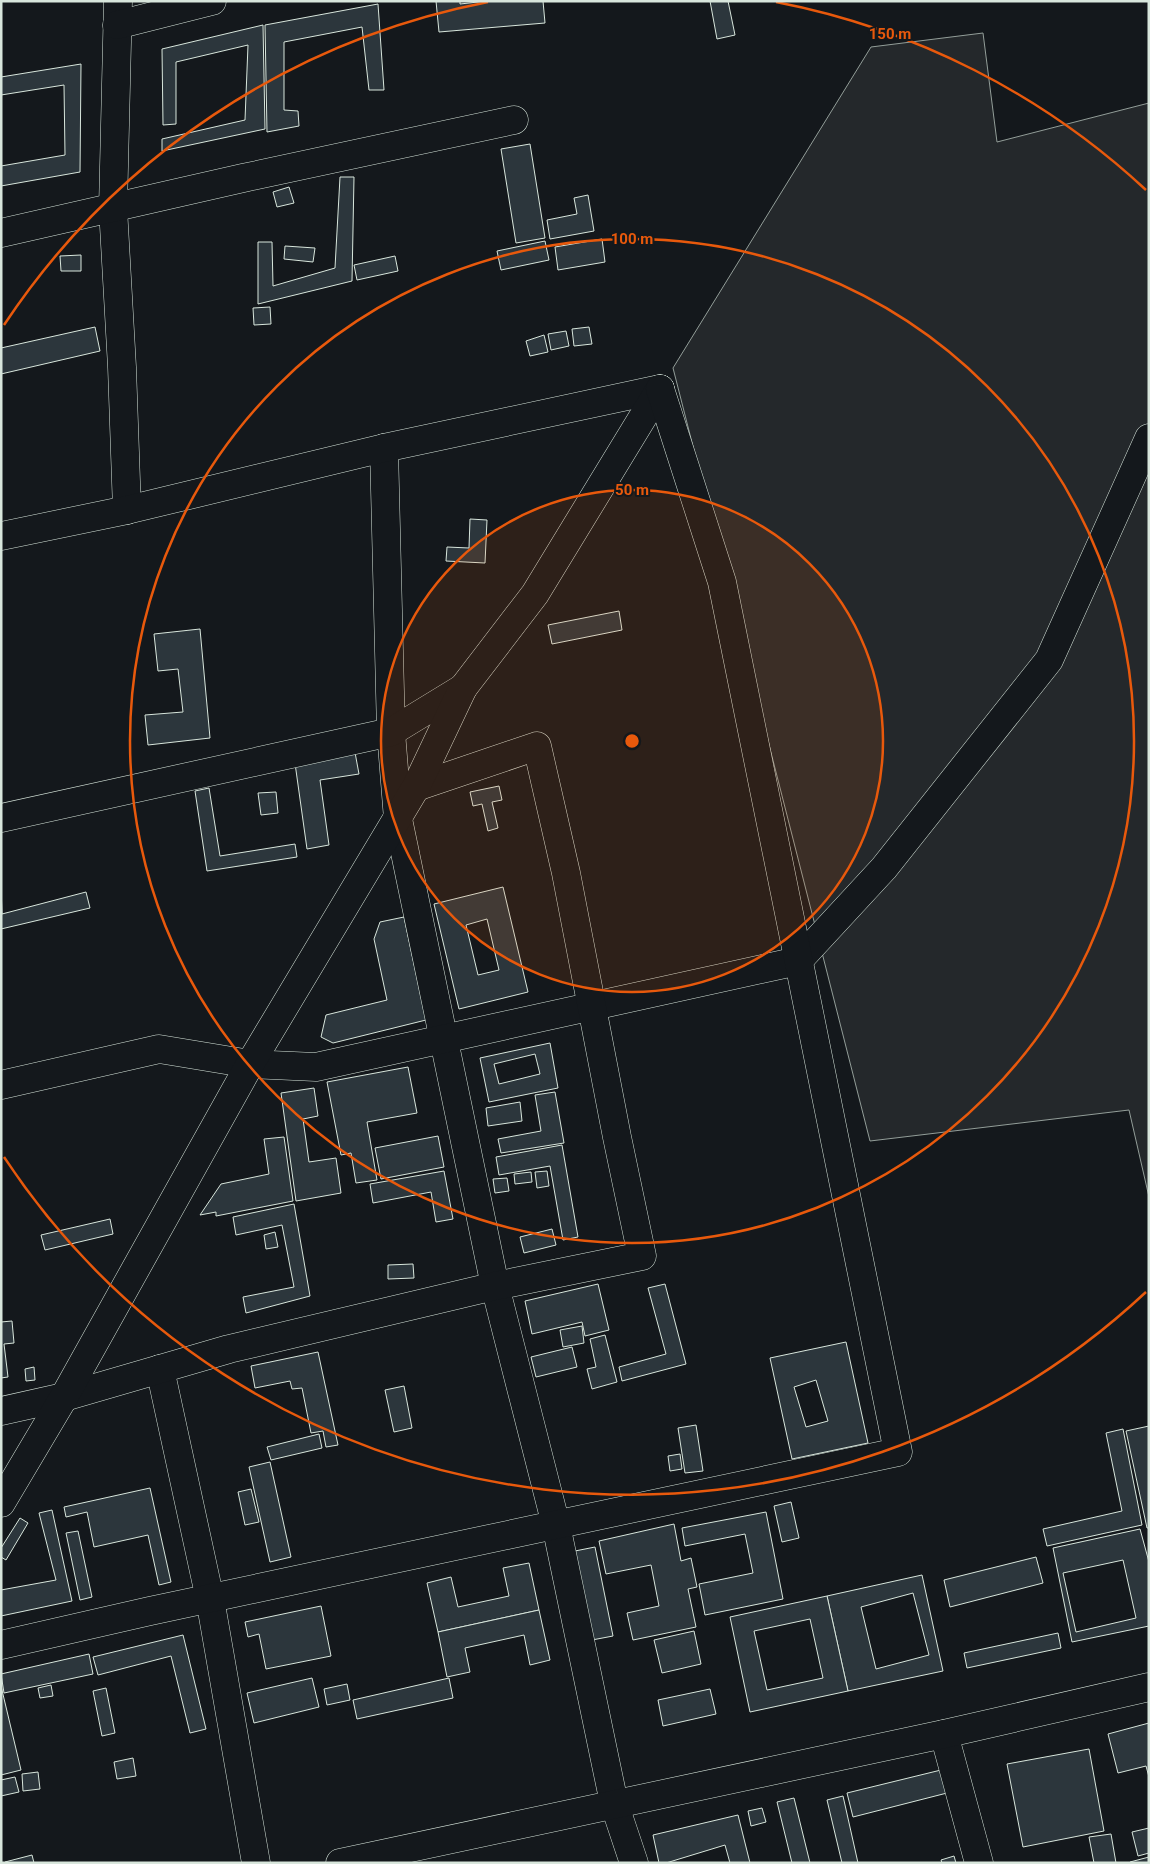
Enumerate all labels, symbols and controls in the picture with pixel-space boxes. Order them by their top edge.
text: 150 m [869,25,911,43]
text: 100 m [611,230,653,248]
text: 50 m [615,481,649,499]
centre of rings [623,732,641,750]

